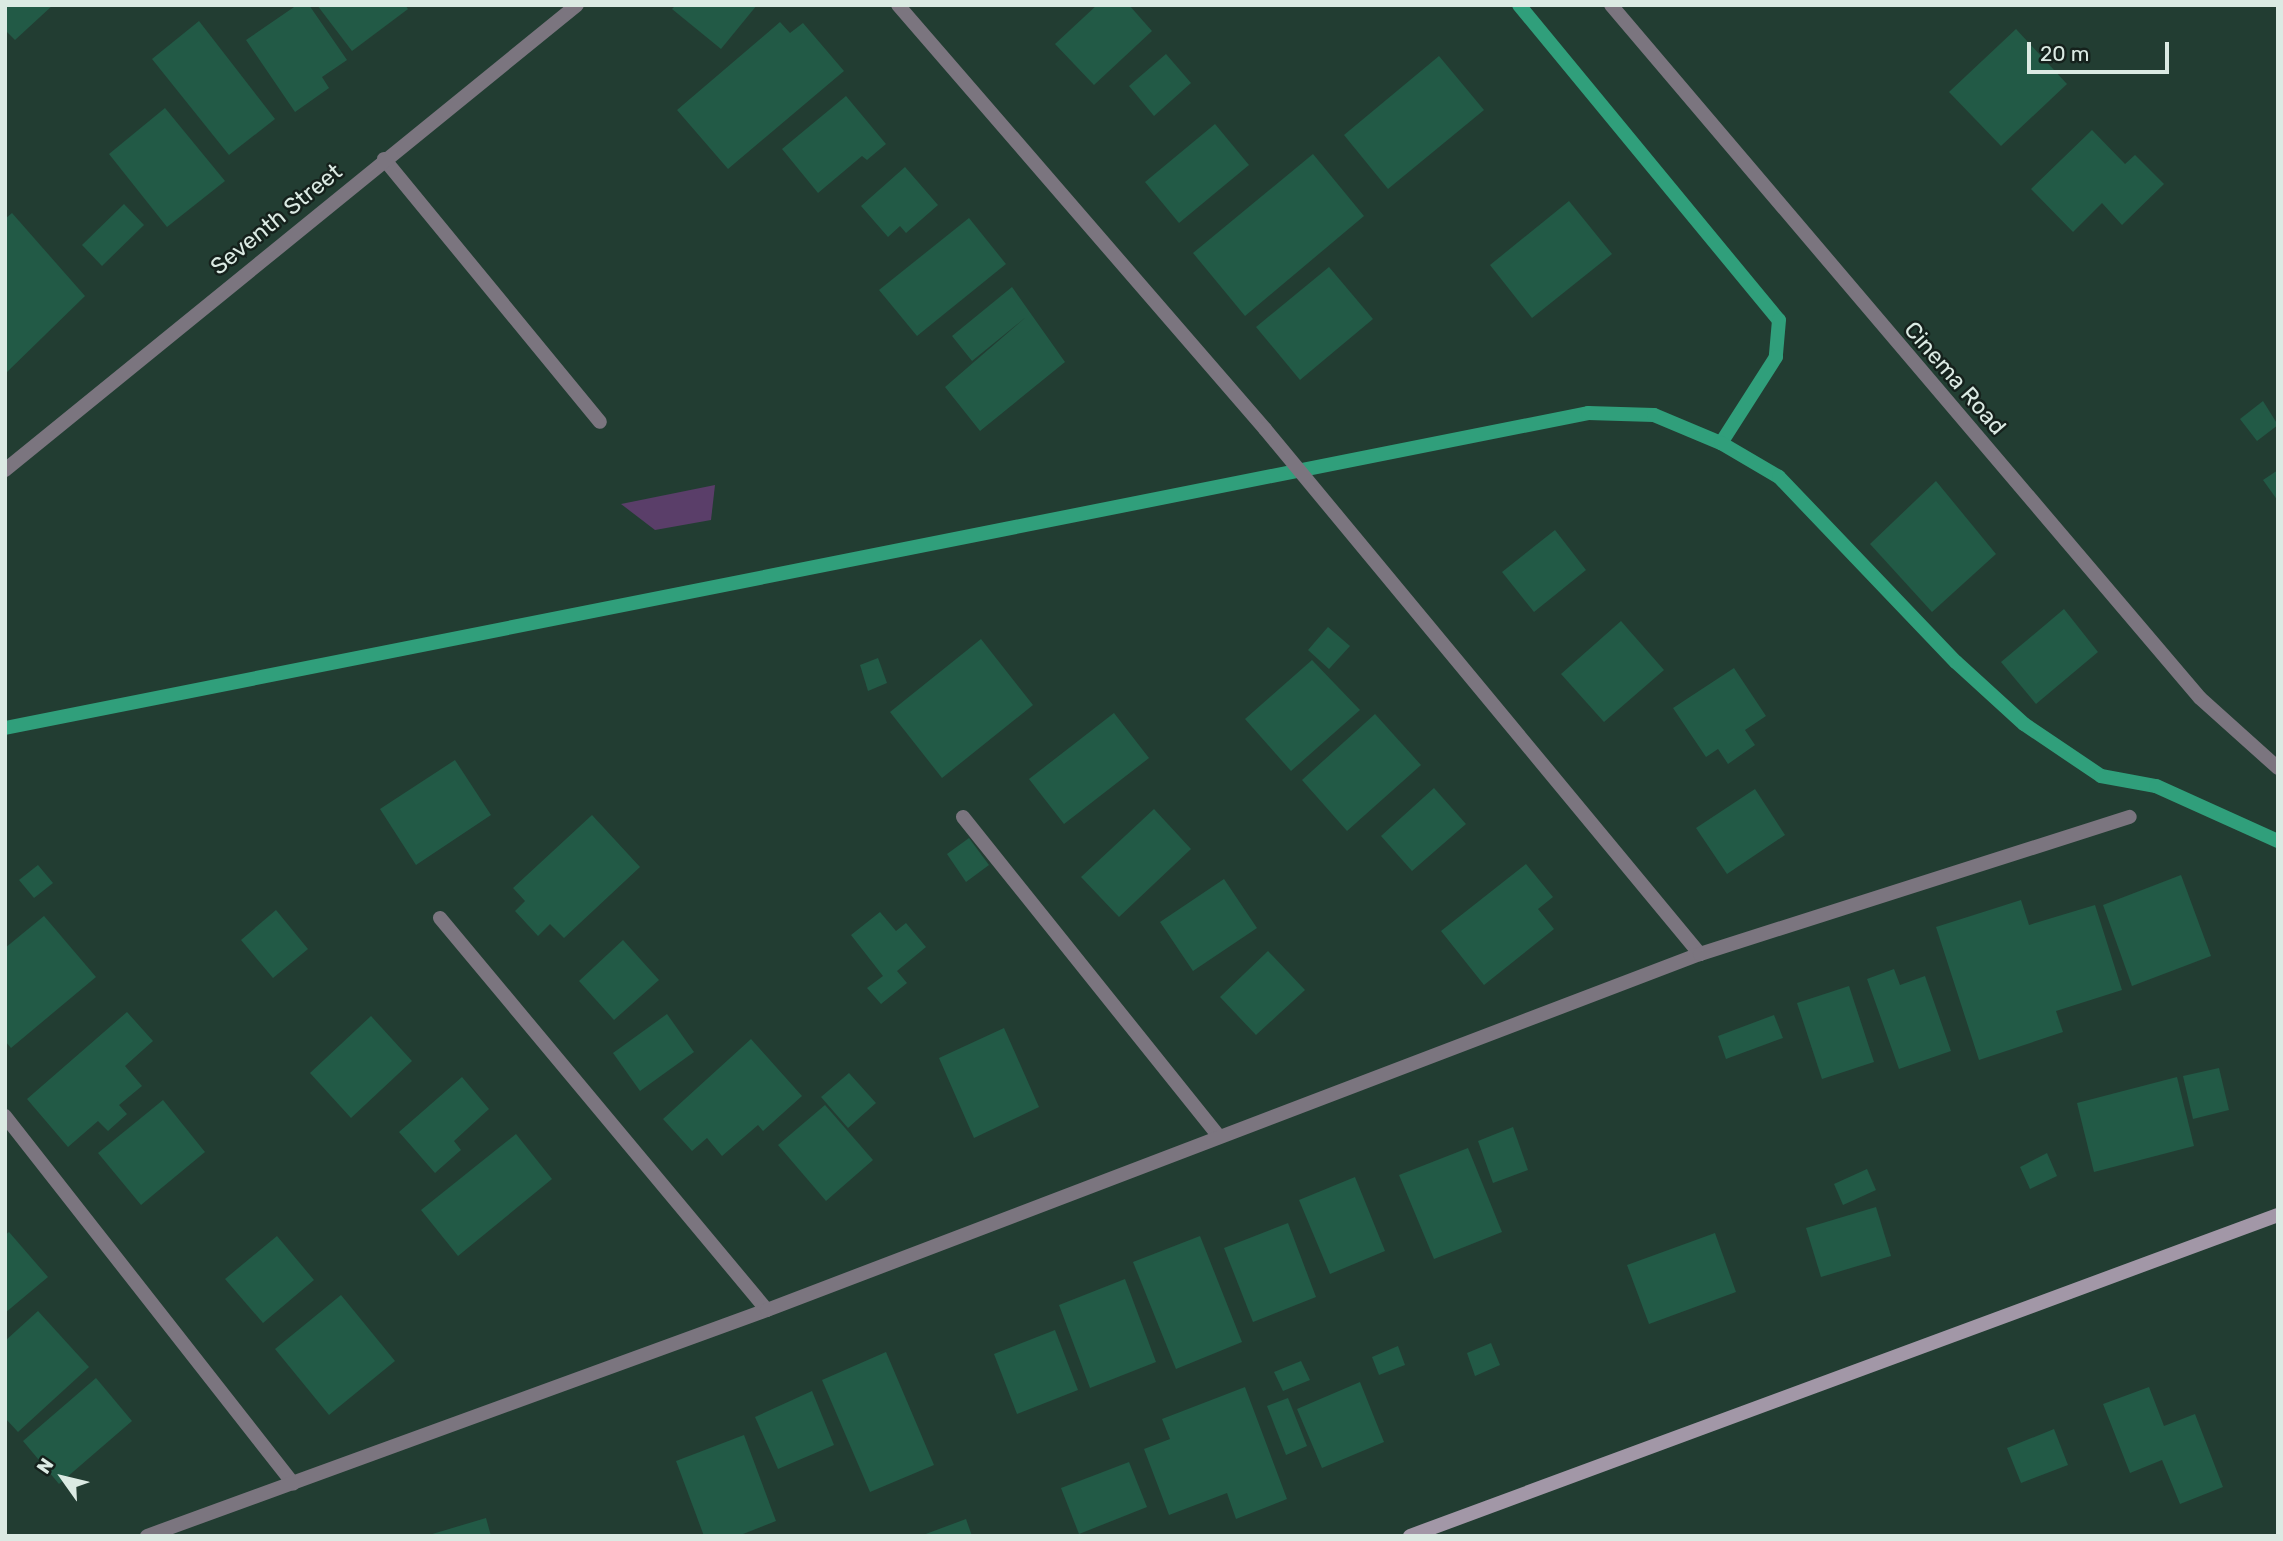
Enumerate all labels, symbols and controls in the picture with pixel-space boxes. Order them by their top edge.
scale bar [2031,28,2173,72]
text: 20 m [2040,41,2089,66]
street label: Seventh Street [205,158,347,280]
street label: Cinema Road [1898,316,2012,440]
north arrow [28,1443,98,1513]
text: N [32,1454,59,1478]

